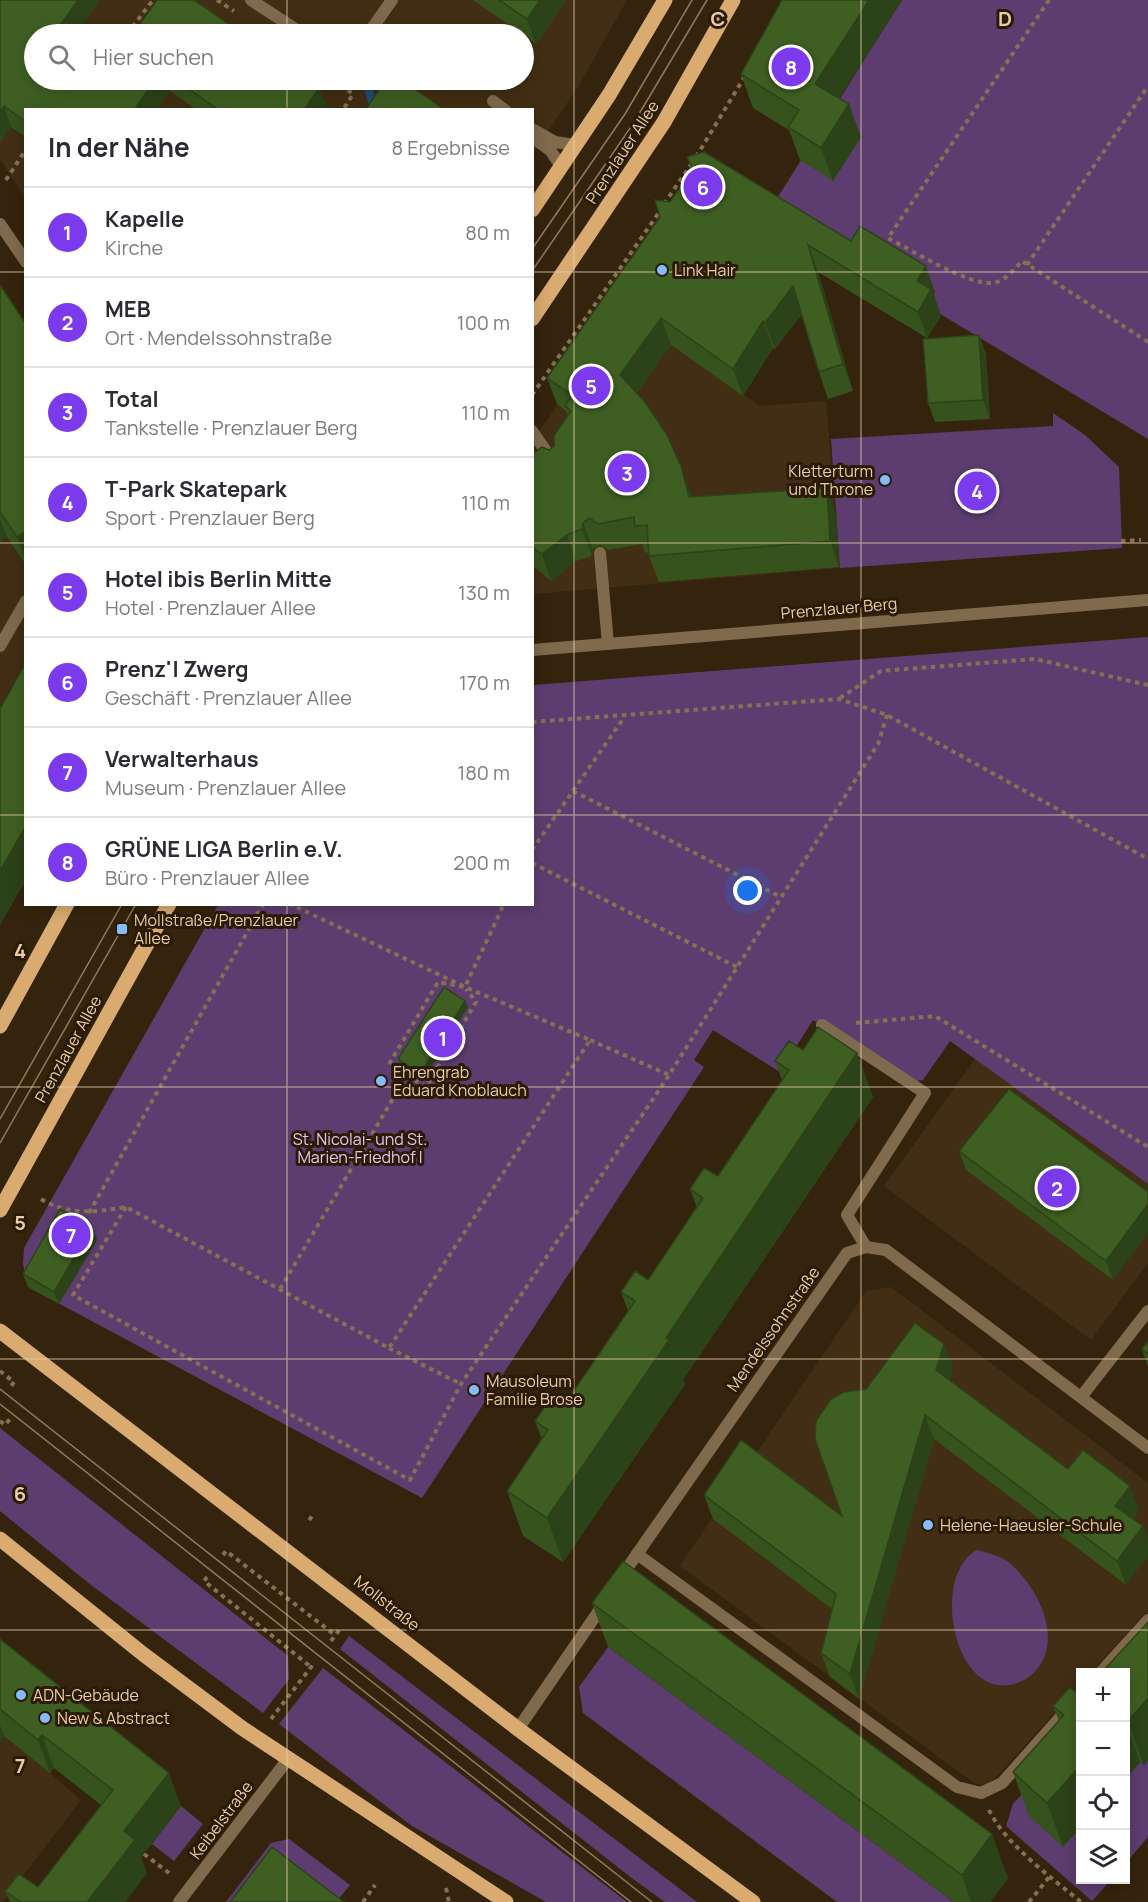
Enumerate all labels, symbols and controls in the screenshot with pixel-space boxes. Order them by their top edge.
text: C [711,5,725,32]
text: D [998,5,1012,32]
search box [24,24,534,90]
icon: search [45,41,78,74]
text: Hier suchen [93,42,214,72]
pin: 8 [772,44,810,90]
street label: Prenzlauer Allee [580,96,664,208]
text: In der Nähe [48,129,190,165]
text: 8 Ergebnisse [392,134,510,161]
pin: 6 [684,164,722,210]
text: Kapelle [105,204,184,234]
text: 1 [63,219,72,246]
text: 80 m [465,219,510,246]
text: Kirche [105,234,163,261]
place label: Link Hair [674,259,736,281]
marker: Link Hair [655,263,669,277]
text: MEB [105,294,151,324]
text: 2 [62,309,73,336]
text: 100 m [457,309,510,336]
text: Ort · Mendelssohnstraße [105,324,332,351]
pin: 5 [572,364,610,408]
text: Total [105,384,159,414]
text: 3 [62,399,73,426]
text: 110 m [461,399,510,426]
text: Tankstelle · Prenzlauer Berg [105,414,358,441]
pin: 3 [608,450,646,496]
place label: Kletterturm und Throne [788,460,873,500]
pin: 4 [958,468,996,514]
marker: Kletterturm und Throne [878,473,892,487]
text: T-Park Skatepark [105,474,287,504]
text: 4 [61,489,74,516]
text: 110 m [461,489,510,516]
text: Sport · Prenzlauer Berg [105,504,315,531]
text: Hotel ibis Berlin Mitte [105,564,332,594]
text: 5 [62,579,73,606]
text: 130 m [458,579,510,606]
street label: Prenzlauer Berg [780,592,898,624]
text: Hotel · Prenzlauer Allee [105,594,316,621]
text: Prenz'l Zwerg [105,654,249,684]
text: 6 [61,669,74,696]
text: 170 m [459,669,510,696]
text: Geschäft · Prenzlauer Allee [105,684,352,711]
text: Verwalterhaus [105,744,259,774]
text: 7 [62,759,73,786]
text: 180 m [457,759,510,786]
text: Museum · Prenzlauer Allee [105,774,346,801]
text: GRÜNE LIGA Berlin e.V. [105,834,343,864]
text: 8 [61,849,74,876]
text: 200 m [453,849,510,876]
text: Büro · Prenzlauer Allee [105,864,309,891]
your location [733,876,762,905]
place label: Mollstraße/Prenzlauer Allee [134,909,298,949]
marker: Mollstraße/Prenzlauer Allee [115,922,129,936]
text: 4 [14,937,26,964]
street label: Prenzlauer Allee [30,992,106,1106]
pin: 1 [424,1016,462,1060]
place label: Ehrengrab Eduard Knoblauch [393,1061,527,1101]
marker: Ehrengrab Eduard Knoblauch [374,1074,388,1088]
park label: St. Nicolai- und St. Marien-Friedhof I [293,1128,427,1168]
pin: 2 [1038,1166,1076,1210]
text: 5 [14,1209,26,1236]
pin: 7 [52,1212,90,1258]
street label: Mendelssohnstraße [722,1262,824,1396]
place label: Mausoleum Familie Brose [486,1370,583,1410]
marker: Mausoleum Familie Brose [467,1383,481,1397]
text: 6 [14,1480,26,1507]
place label: Helene-Haeusler-Schule [940,1514,1122,1536]
marker: Helene-Haeusler-Schule [921,1518,935,1532]
street label: Mollstraße [349,1570,425,1636]
map controls [1076,1668,1130,1884]
button: + [1076,1668,1130,1722]
place label: ADN-Gebäude [33,1684,139,1706]
marker: ADN-Gebäude [14,1688,28,1702]
place label: New & Abstract [57,1707,170,1729]
marker: New & Abstract [38,1711,52,1725]
button: − [1076,1722,1130,1776]
text: 7 [15,1752,25,1779]
street label: Keibelstraße [184,1776,258,1864]
button: locate [1076,1776,1130,1830]
button: layers [1076,1830,1130,1884]

